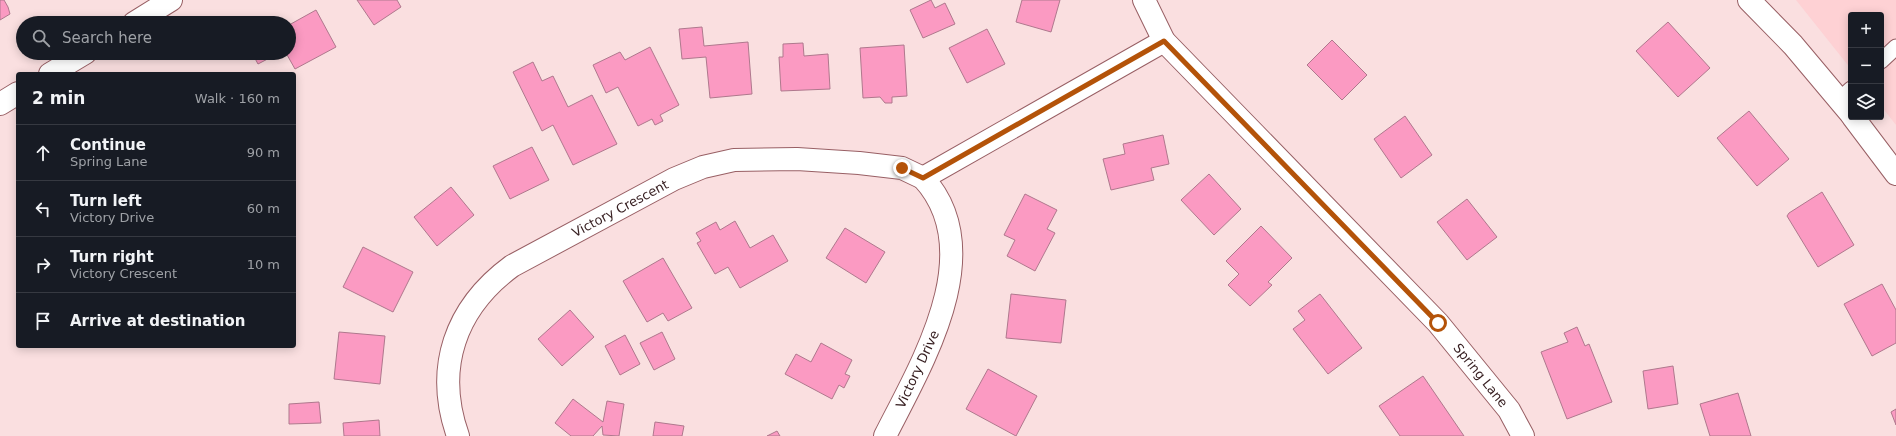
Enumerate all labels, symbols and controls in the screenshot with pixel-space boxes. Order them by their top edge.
map controls [1848,12,1884,120]
button: + [1848,12,1884,48]
search box [16,16,296,60]
icon: search [30,27,52,49]
text: Search here [62,29,152,47]
button: − [1848,48,1884,84]
button: layers [1848,84,1884,120]
text: 2 min [32,88,85,108]
text: Walk · 160 m [195,91,280,106]
text: Continue [70,136,146,154]
icon: ahead [32,142,54,164]
text: 90 m [247,145,280,160]
text: Spring Lane [70,154,148,169]
route end [893,159,911,177]
street label: Victory Crescent [569,177,671,240]
text: Turn left [70,192,142,210]
icon: left [32,198,54,220]
text: 60 m [247,201,280,216]
text: Victory Drive [70,210,154,225]
text: Turn right [70,248,154,266]
icon: right [32,254,54,276]
text: 10 m [247,257,280,272]
text: Victory Crescent [70,266,177,281]
icon: arrive [32,310,54,332]
text: Arrive at destination [70,312,245,330]
route start [1429,314,1447,332]
street label: Victory Drive [893,328,942,411]
street label: Spring Lane [1450,340,1511,410]

